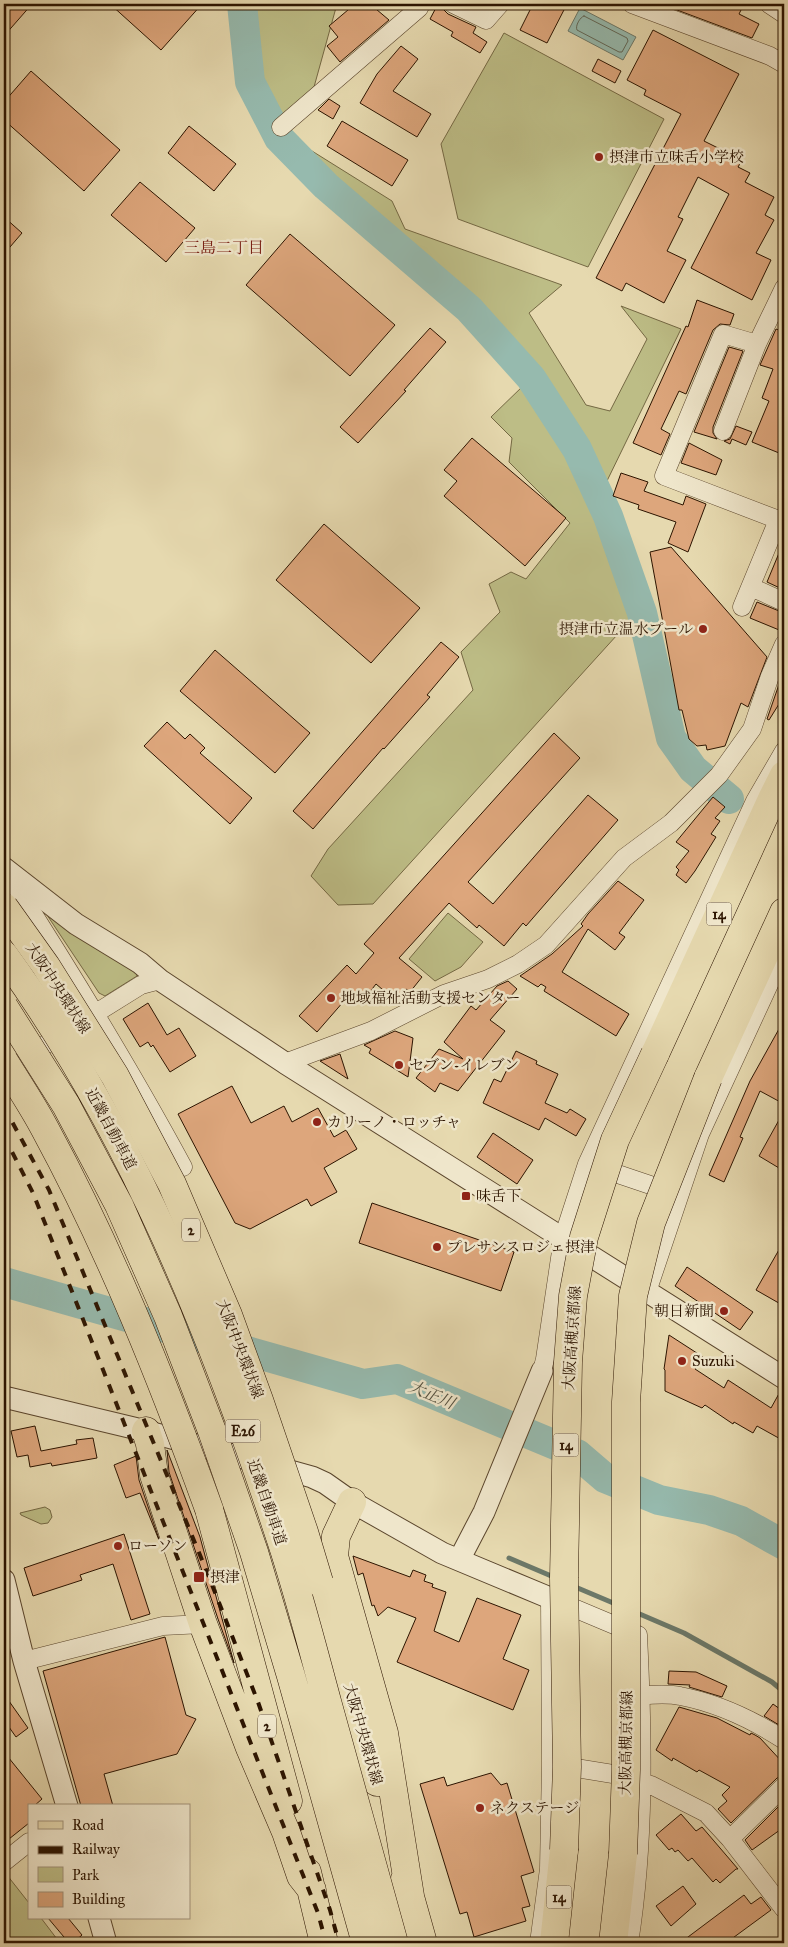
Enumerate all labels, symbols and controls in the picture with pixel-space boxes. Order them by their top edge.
place label: 摂津市立味舌小学校 [609,148,744,166]
marker: 摂津市立味舌小学校 [593,151,605,163]
district label: 三島二丁目 [184,238,264,257]
place label: 摂津市立温水プール [559,620,693,638]
marker: 摂津市立温水プール [697,623,709,635]
road number: 14 [706,902,732,926]
street label: 大阪中央環状線 [22,939,94,1037]
place label: 地域福祉活動支援センター [341,989,520,1007]
marker: 地域福祉活動支援センター [325,992,337,1004]
place label: セブン-イレブン [409,1056,519,1074]
marker: セブン-イレブン [393,1059,405,1071]
street label: 近畿自動車道 [82,1085,140,1173]
place label: カリーノ・ロッチャ [327,1113,461,1131]
marker: カリーノ・ロッチャ [311,1116,323,1128]
place label: 味舌下 [476,1187,521,1205]
marker: 味舌下 [460,1190,472,1202]
road number: 2 [182,1218,200,1242]
place label: プレサンスロジェ摂津 [447,1238,595,1256]
marker: プレサンスロジェ摂津 [431,1241,443,1253]
street label: 大阪高槻京都線 [559,1285,585,1391]
street label: 大阪中央環状線 [213,1297,267,1401]
place label: 朝日新聞 [654,1302,714,1320]
marker: 朝日新聞 [718,1305,730,1317]
place label: Suzuki [692,1352,735,1370]
marker: Suzuki [676,1355,688,1367]
water label: 大正川 [406,1376,459,1413]
road number: E26 [226,1420,260,1442]
road number: 14 [554,1434,578,1456]
street label: 近畿自動車道 [244,1457,290,1547]
place label: ローソン [128,1537,187,1555]
marker: ローソン [112,1540,124,1552]
place label: 摂津 [210,1568,240,1586]
marker: 摂津 [192,1570,206,1584]
street label: 大阪中央環状線 [340,1681,386,1787]
street label: 大阪高槻京都線 [616,1690,636,1796]
road number: 2 [258,1714,276,1738]
place label: ネクステージ [490,1799,579,1817]
marker: ネクステージ [474,1802,486,1814]
legend [28,1804,190,1920]
text: Road [72,1816,104,1834]
text: Railway [72,1840,121,1858]
text: Park [72,1866,99,1884]
road number: 14 [546,1885,572,1908]
text: Building [72,1890,126,1908]

